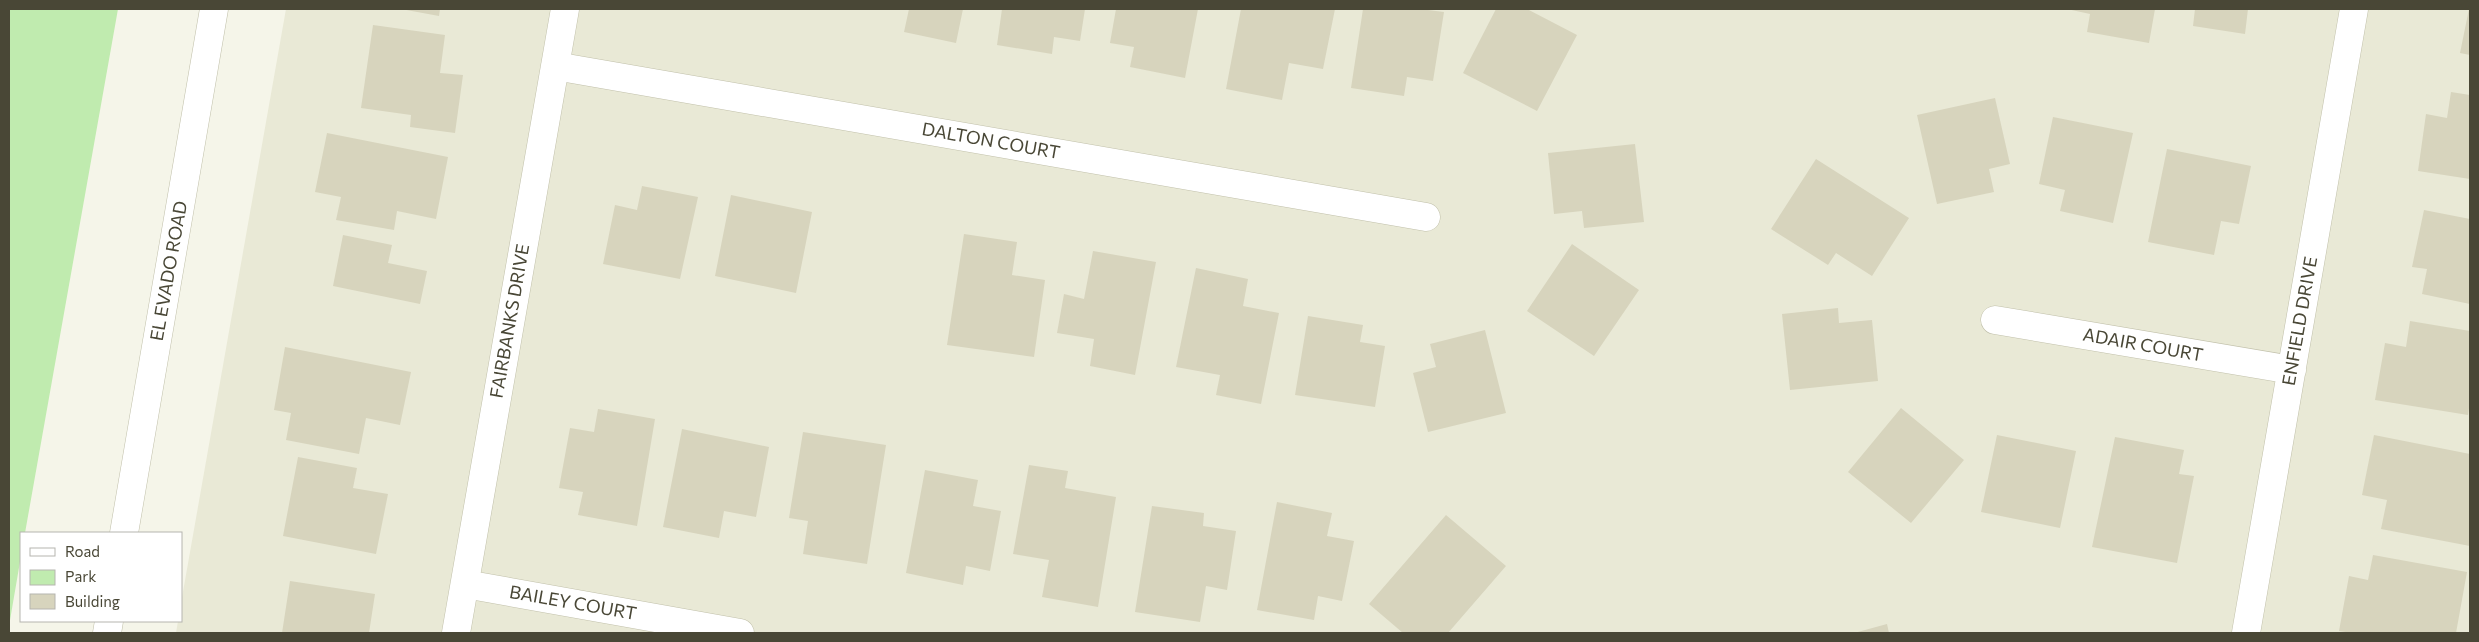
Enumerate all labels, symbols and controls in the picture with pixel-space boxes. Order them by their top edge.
street label: DALTON COURT [920,117,1062,163]
street label: EL EVADO ROAD [145,199,191,342]
street label: FAIRBANKS DRIVE [485,242,533,400]
street label: ENFIELD DRIVE [2277,255,2321,387]
street label: ADAIR COURT [2081,323,2205,365]
legend [20,532,182,622]
text: Road [65,542,100,560]
text: Park [65,567,96,585]
street label: BAILEY COURT [508,580,638,624]
text: Building [65,592,120,610]

